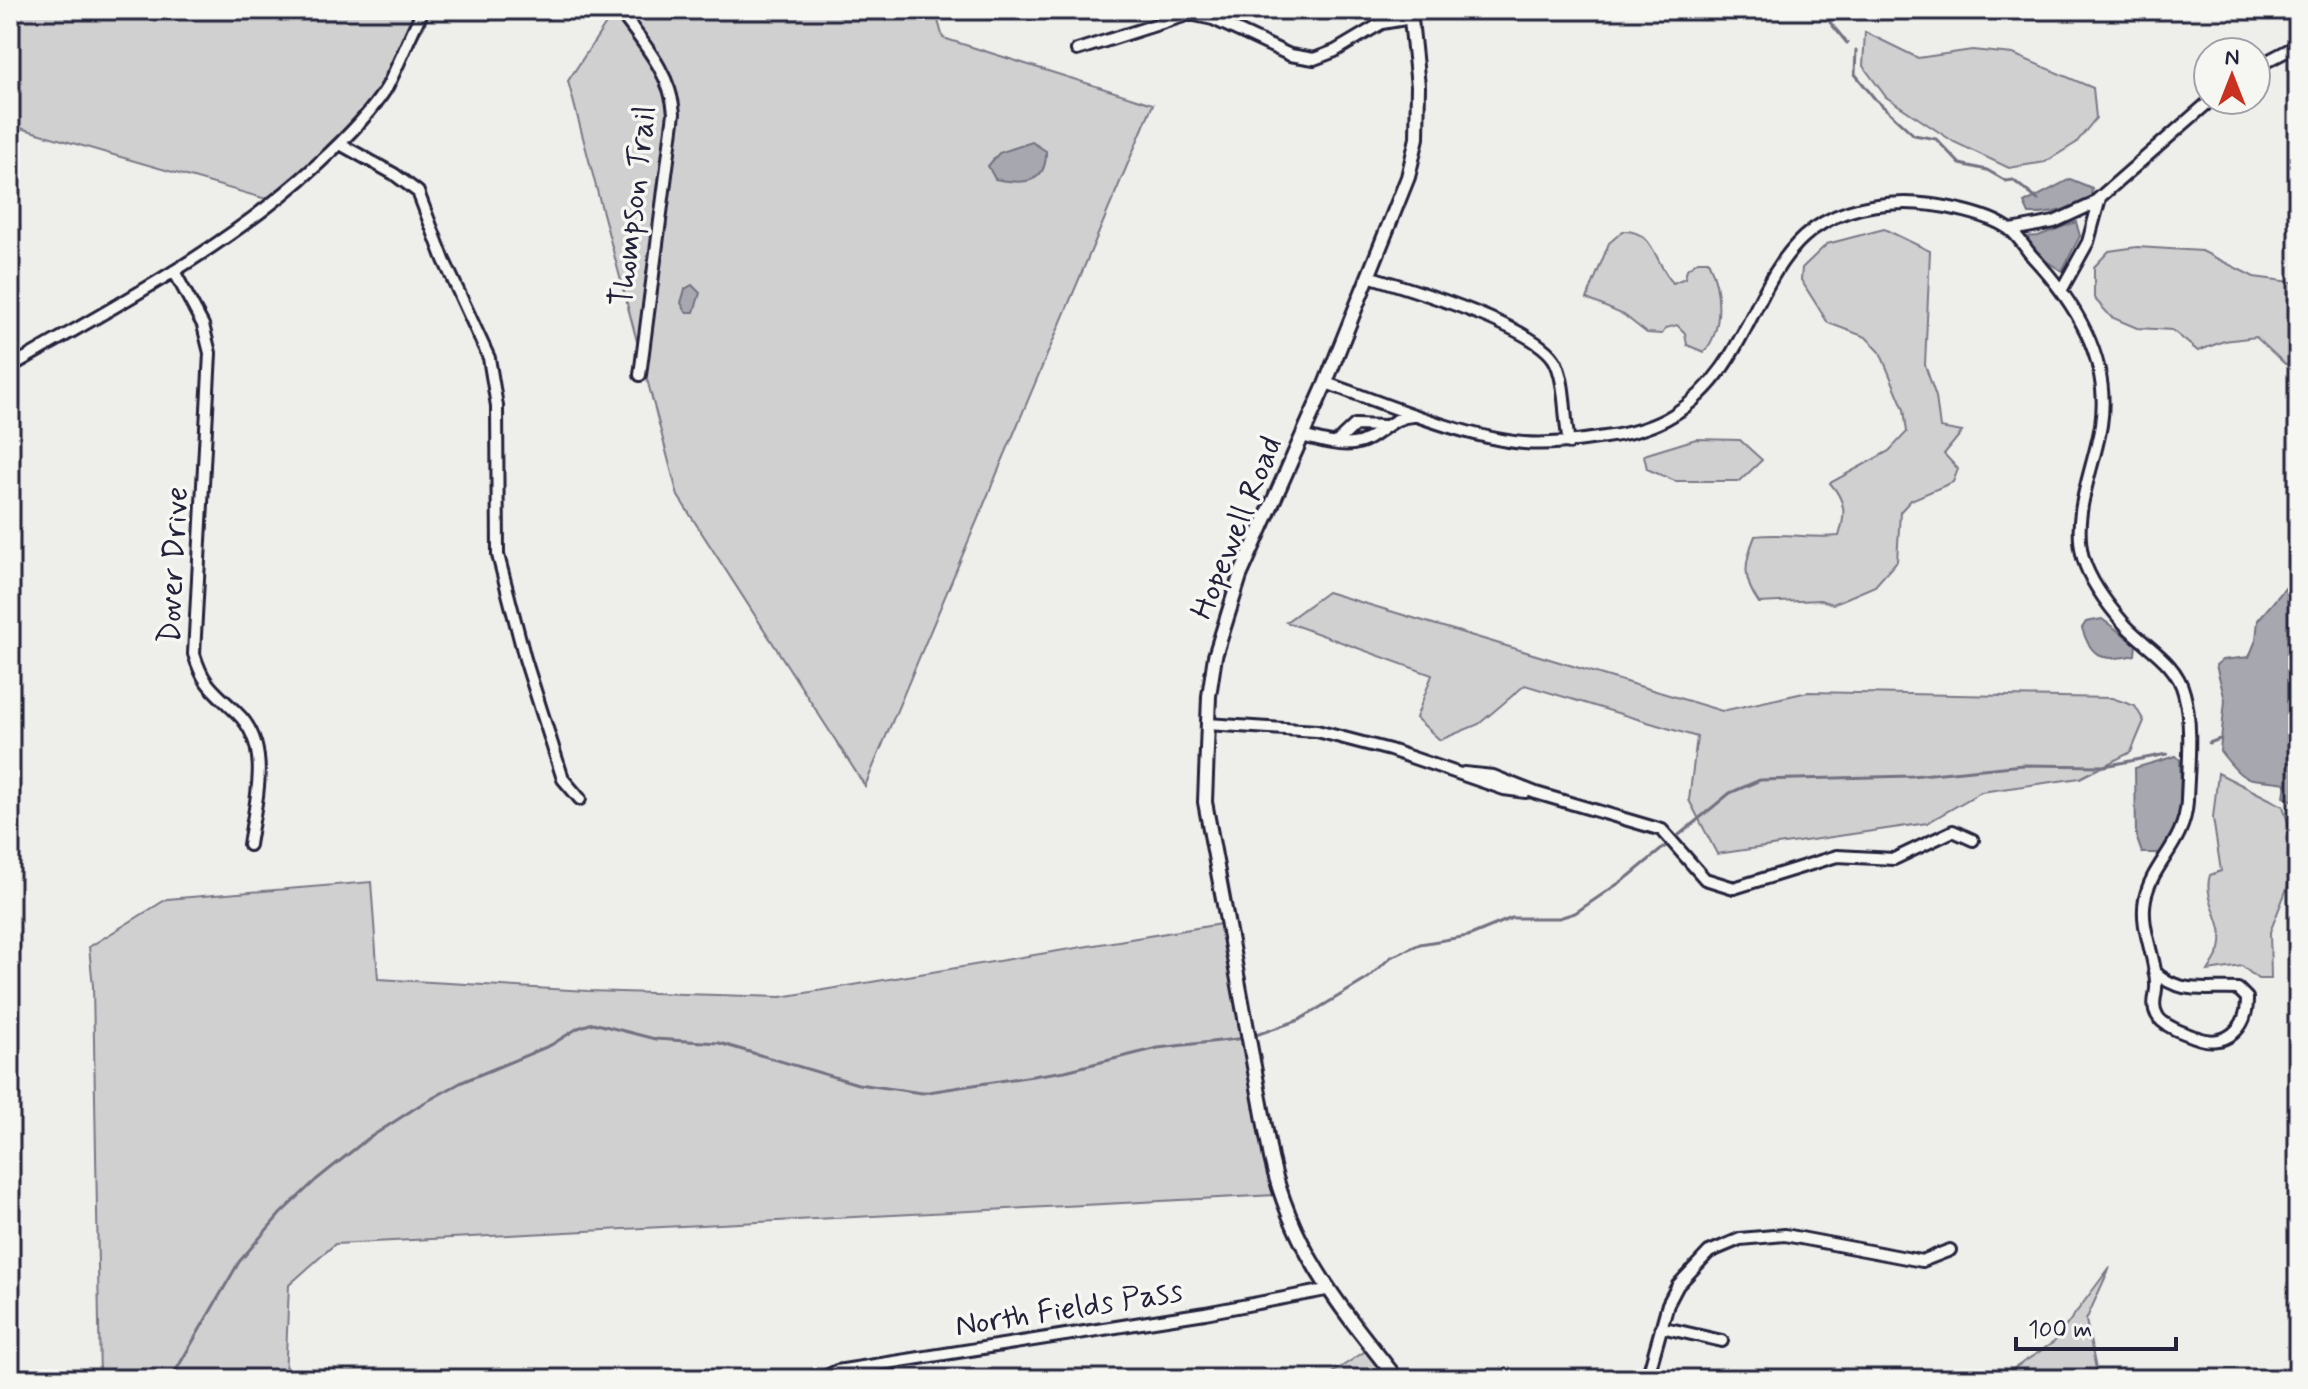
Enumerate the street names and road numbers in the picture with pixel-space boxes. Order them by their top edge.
street label: Thompson Trail [601,103,667,309]
street label: Hopewell Road [1181,430,1293,626]
street label: Dover Drive [149,485,199,645]
street label: North Fields Pass [952,1270,1186,1348]

